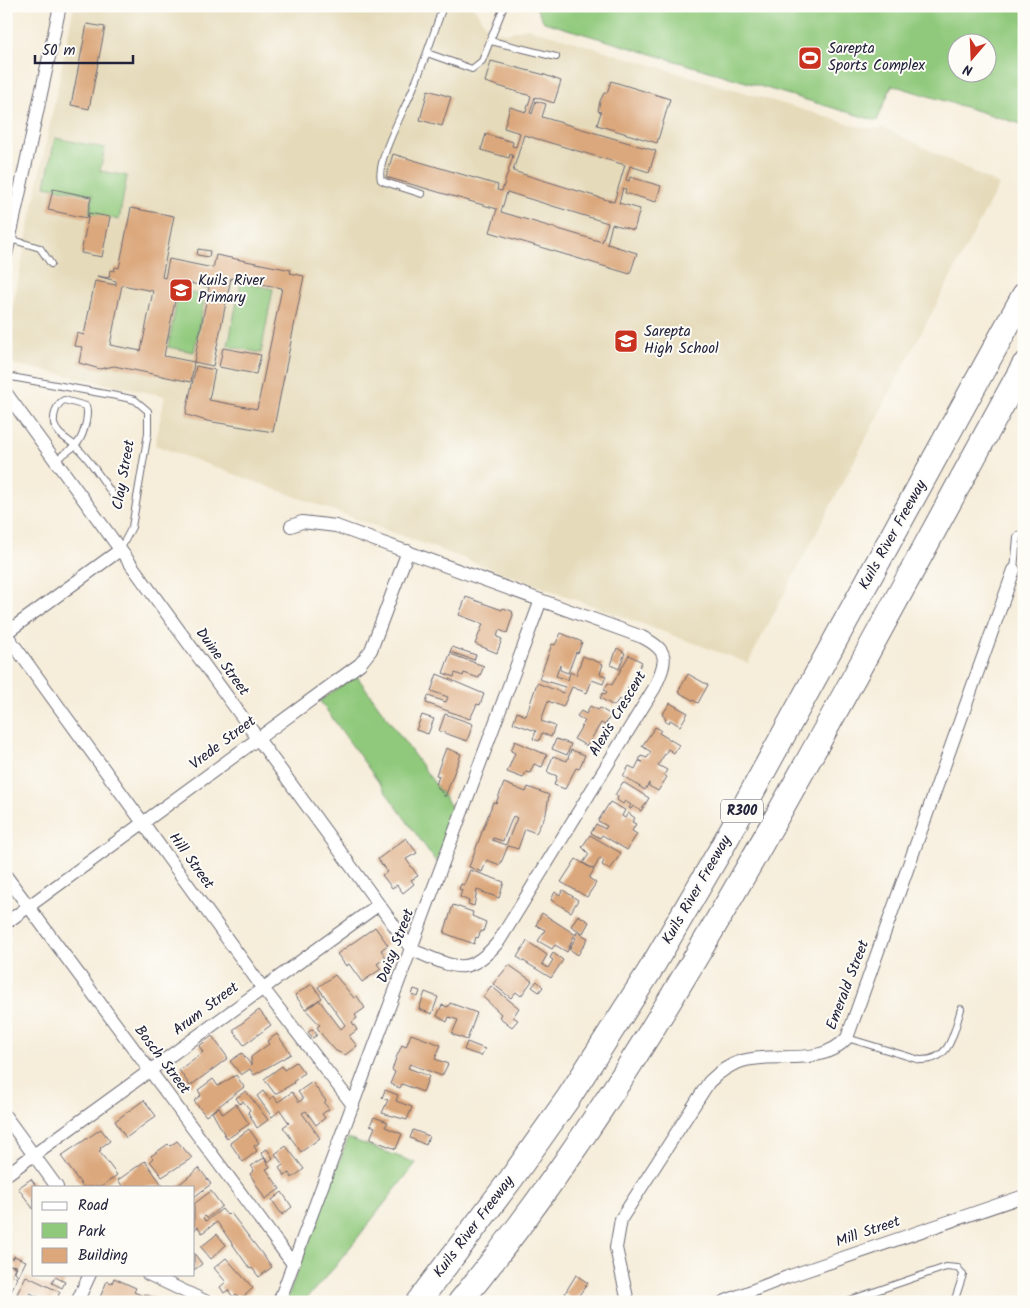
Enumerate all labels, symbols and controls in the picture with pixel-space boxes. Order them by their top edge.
scale bar [35,32,132,64]
north arrow [948,32,998,82]
place label: Sarepta Sports Complex [828,37,925,78]
text: 50 m [42,39,76,63]
sports icon: Sarepta Sports Complex [797,45,823,71]
text: N [960,57,976,81]
place label: Kuils River Primary [198,269,265,310]
school or university icon: Kuils River Primary [168,277,194,303]
place label: Sarepta High School [644,320,719,361]
school or university icon: Sarepta High School [613,328,639,354]
street label: Clay Street [106,438,142,512]
street label: Kuils River Freeway [853,475,934,594]
street label: Duine Street [189,623,255,701]
street label: Alexis Crescent [583,666,653,761]
street label: Vrede Street [185,710,262,776]
road number: R300 [721,799,763,822]
street label: Hill Street [162,828,220,895]
street label: Kuils River Freeway [656,830,739,949]
street label: Daisy Street [371,905,421,987]
street label: Emerald Street [820,936,876,1033]
street label: Arum Street [168,976,244,1042]
street label: Bosch Street [128,1020,196,1100]
street label: Kuils River Freeway [428,1170,521,1283]
legend [32,1186,195,1276]
text: Road [78,1194,109,1218]
street label: Mill Street [833,1210,904,1254]
text: Park [78,1220,106,1244]
text: Building [78,1244,128,1268]

